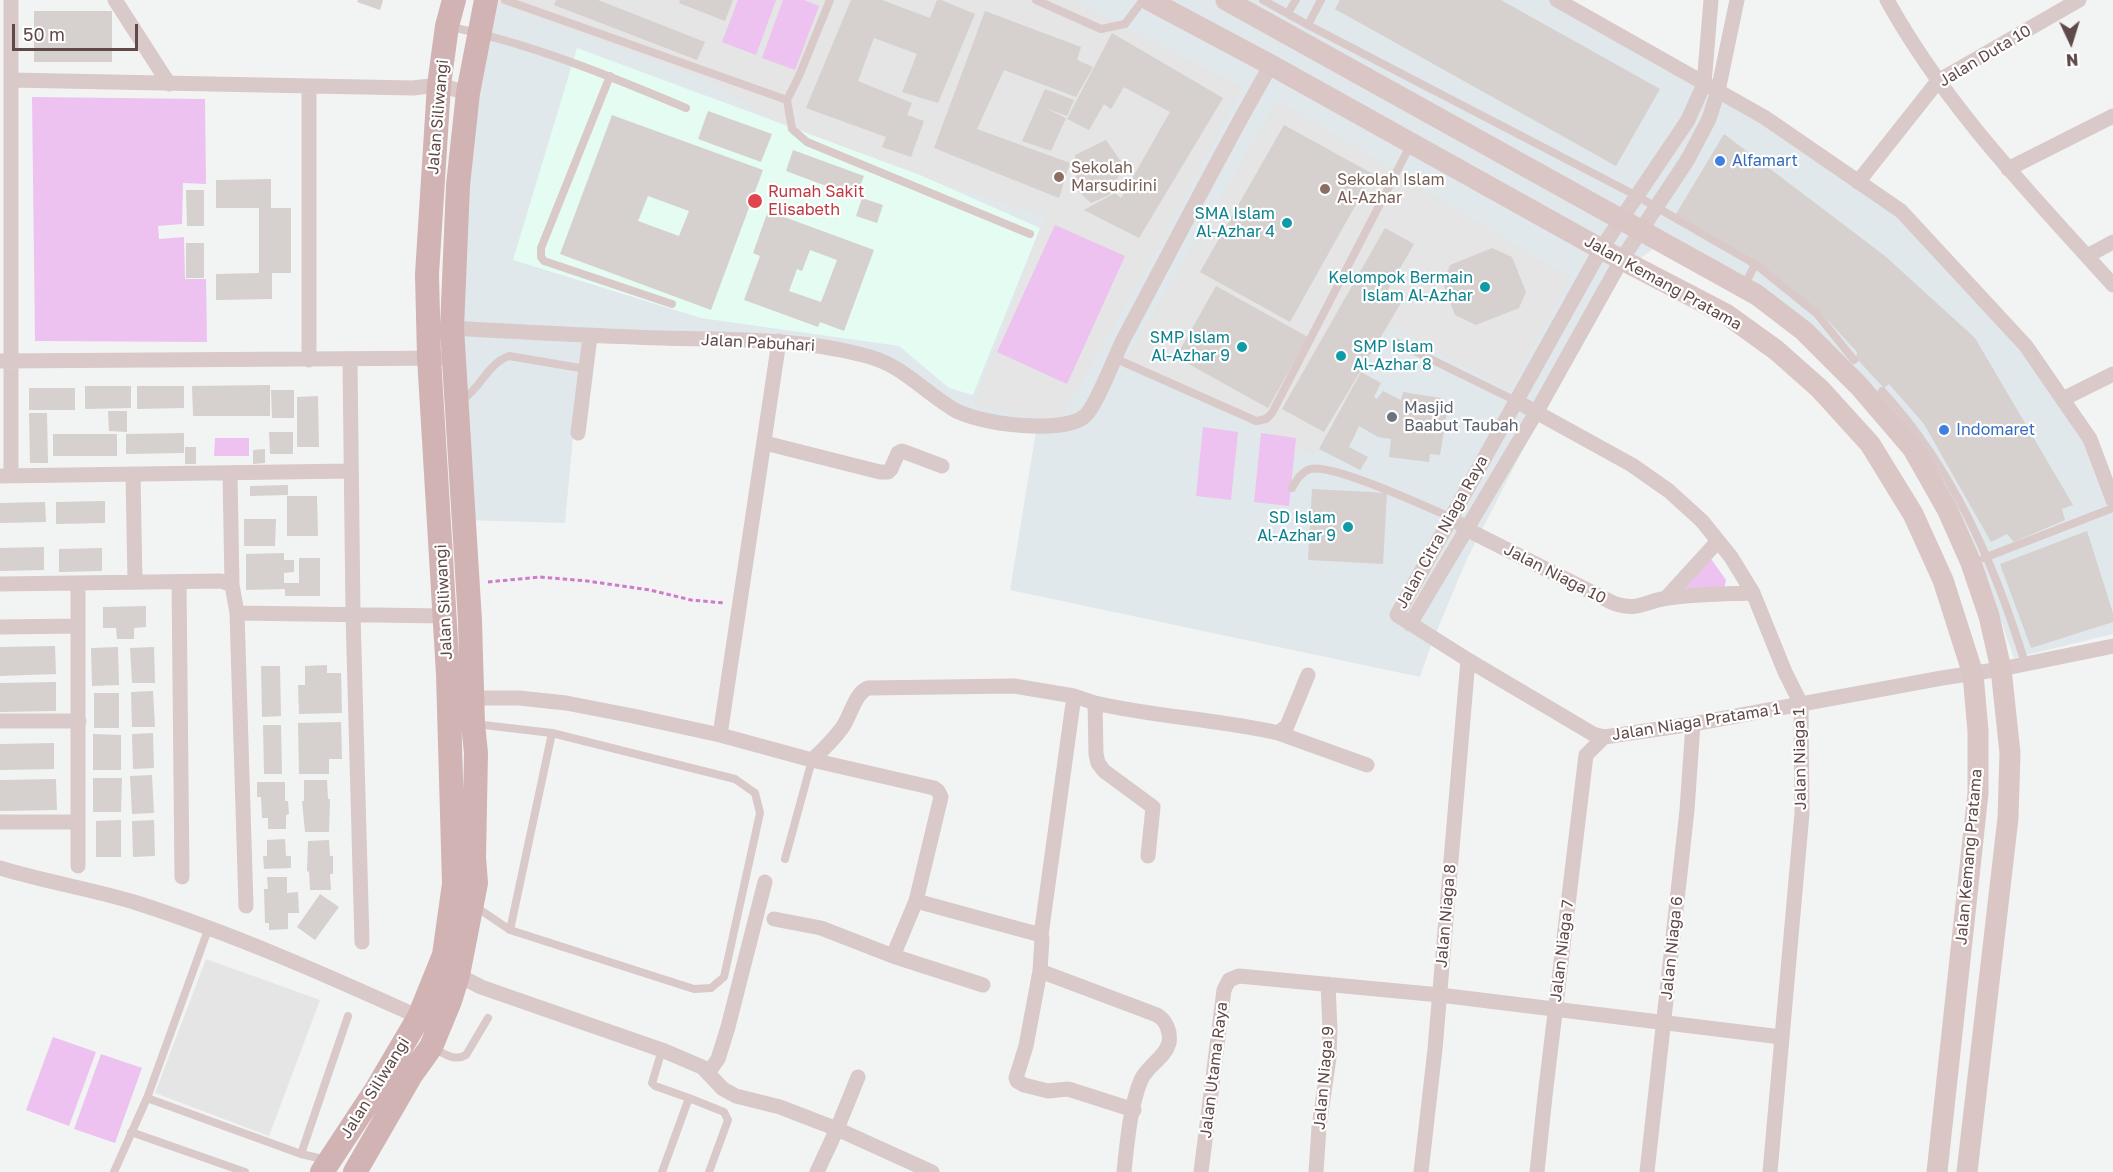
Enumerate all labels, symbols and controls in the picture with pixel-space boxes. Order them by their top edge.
scale bar [15,12,141,50]
north arrow [2041,12,2101,72]
street label: Jalan Duta 10 [1936,21,2034,91]
text: 50 m [23,23,65,45]
text: N [2065,50,2079,70]
street label: Jalan Siliwangi [423,59,453,175]
place label: Alfamart [1732,151,1798,171]
marker: Alfamart [1713,154,1727,168]
place label: Sekolah Marsudirini [1071,158,1157,196]
marker: Sekolah Marsudirini [1052,170,1066,184]
place label: Sekolah Islam Al-Azhar [1337,170,1445,208]
place label: Rumah Sakit Elisabeth [768,182,864,220]
marker: Sekolah Islam Al-Azhar [1318,182,1332,196]
marker: Rumah Sakit Elisabeth [746,192,764,210]
place label: SMA Islam Al-Azhar 4 [1194,204,1275,242]
marker: SMA Islam Al-Azhar 4 [1280,216,1294,230]
street label: Jalan Kemang Pratama [1581,232,1745,334]
place label: Kelompok Bermain Islam Al-Azhar [1328,268,1473,306]
marker: Kelompok Bermain Islam Al-Azhar [1478,280,1492,294]
place label: SMP Islam Al-Azhar 9 [1150,328,1230,366]
street label: Jalan Pabuhari [700,330,816,356]
place label: SMP Islam Al-Azhar 8 [1353,337,1433,375]
marker: SMP Islam Al-Azhar 9 [1235,340,1249,354]
marker: SMP Islam Al-Azhar 8 [1334,349,1348,363]
place label: Masjid Baabut Taubah [1404,398,1519,436]
marker: Masjid Baabut Taubah [1385,410,1399,424]
place label: Indomaret [1956,420,2035,440]
marker: Indomaret [1937,423,1951,437]
street label: Jalan Citra Niaga Raya [1392,452,1492,612]
place label: SD Islam Al-Azhar 9 [1257,508,1336,546]
marker: SD Islam Al-Azhar 9 [1341,520,1355,534]
street label: Jalan Niaga 10 [1501,540,1609,608]
street label: Jalan Siliwangi [431,544,457,660]
street label: Jalan Niaga Pratama 1 [1610,699,1782,745]
street label: Jalan Niaga 1 [1790,708,1810,810]
street label: Jalan Kemang Pratama [1952,768,1986,946]
street label: Jalan Niaga 8 [1432,863,1460,969]
street label: Jalan Niaga 6 [1657,895,1687,1001]
street label: Jalan Niaga 7 [1546,899,1578,1003]
street label: Jalan Utama Raya [1196,1001,1232,1139]
street label: Jalan Niaga 9 [1310,1025,1338,1131]
street label: Jalan Siliwangi [336,1034,414,1142]

